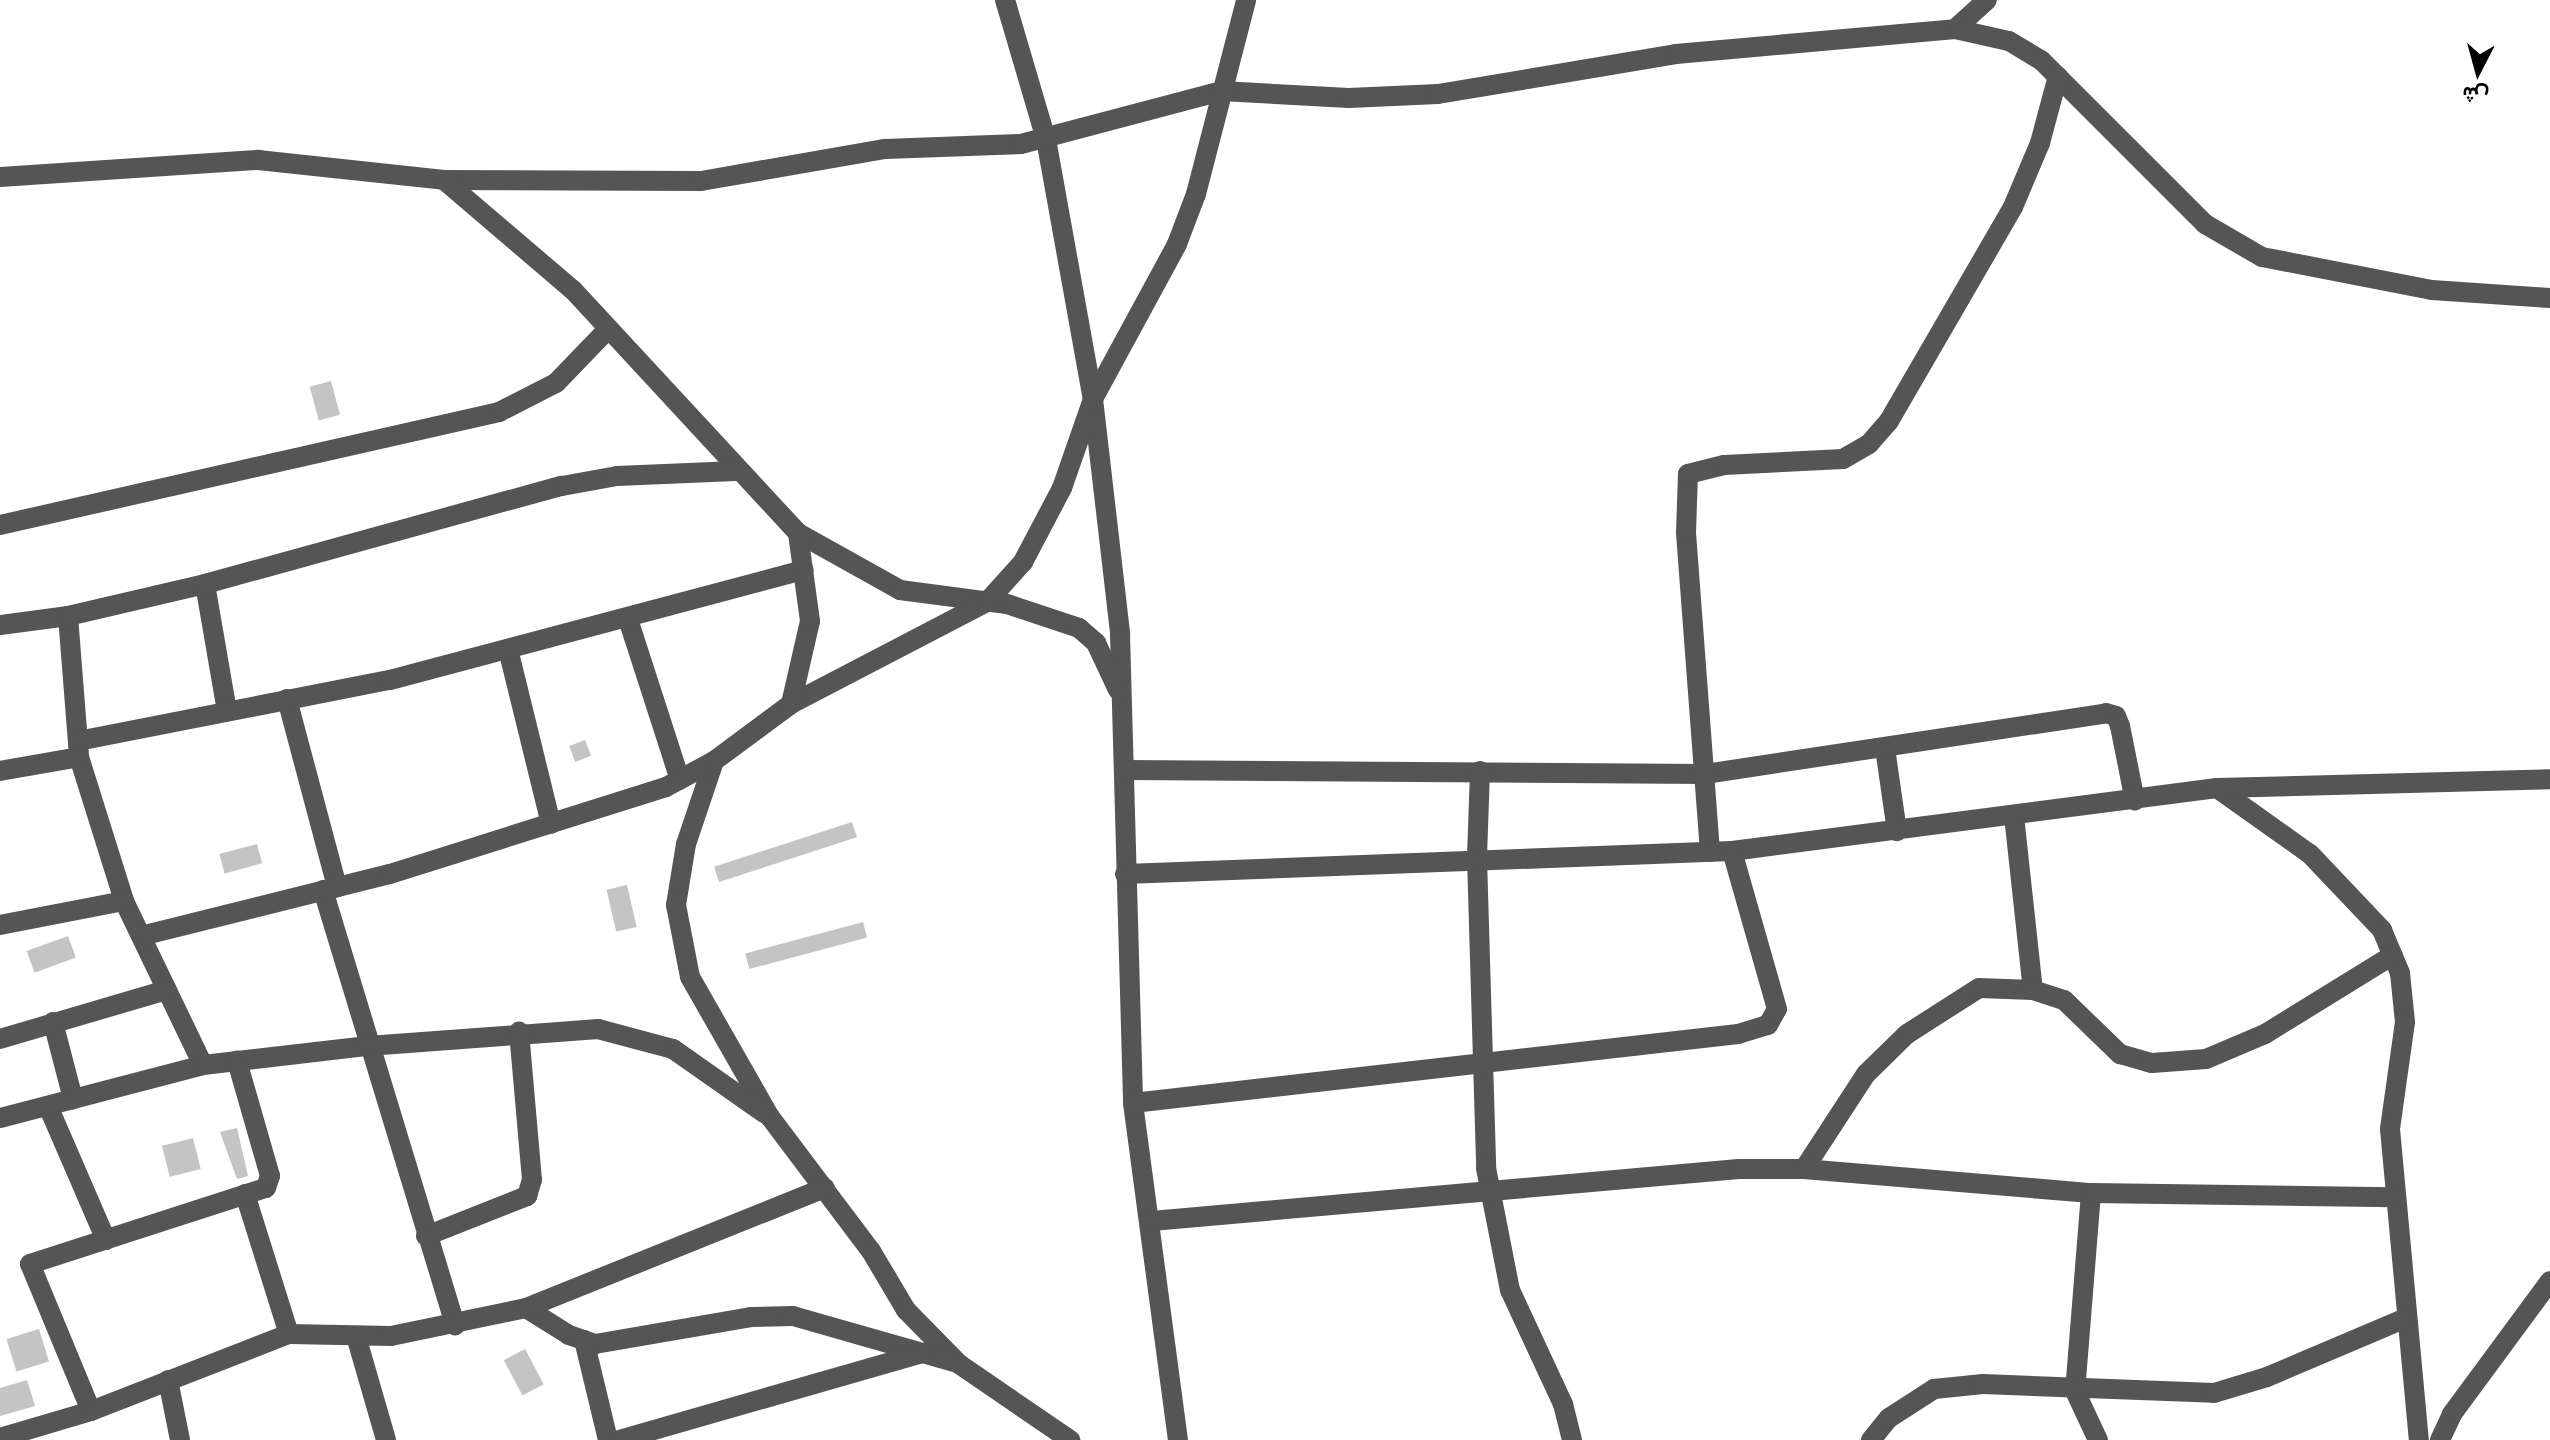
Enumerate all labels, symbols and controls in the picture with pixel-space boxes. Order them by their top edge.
north arrow [2438,32,2518,112]
text: ش [2461,82,2490,110]

